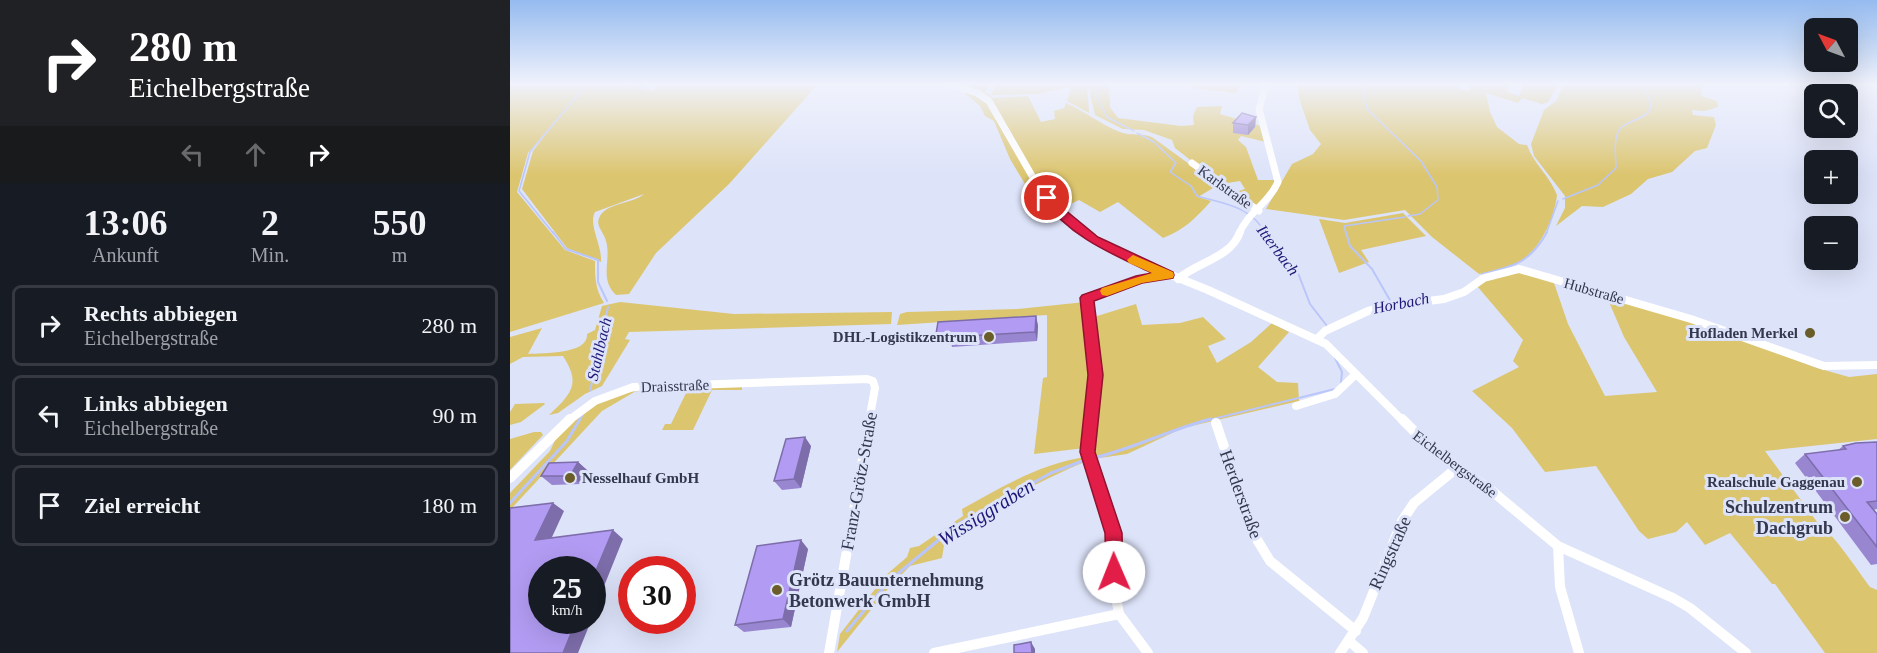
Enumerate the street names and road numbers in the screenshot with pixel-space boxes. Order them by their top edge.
street label: Karlstraße [1195,162,1255,212]
street label: Hubstraße [1562,275,1626,307]
street label: Draisstraße [641,377,710,395]
street label: Franz-Grötz-Straße [837,410,881,552]
street label: Eichelbergstraße [1410,427,1500,501]
street label: Herderstraße [1216,447,1266,541]
street label: Ringstraße [1365,513,1415,593]

